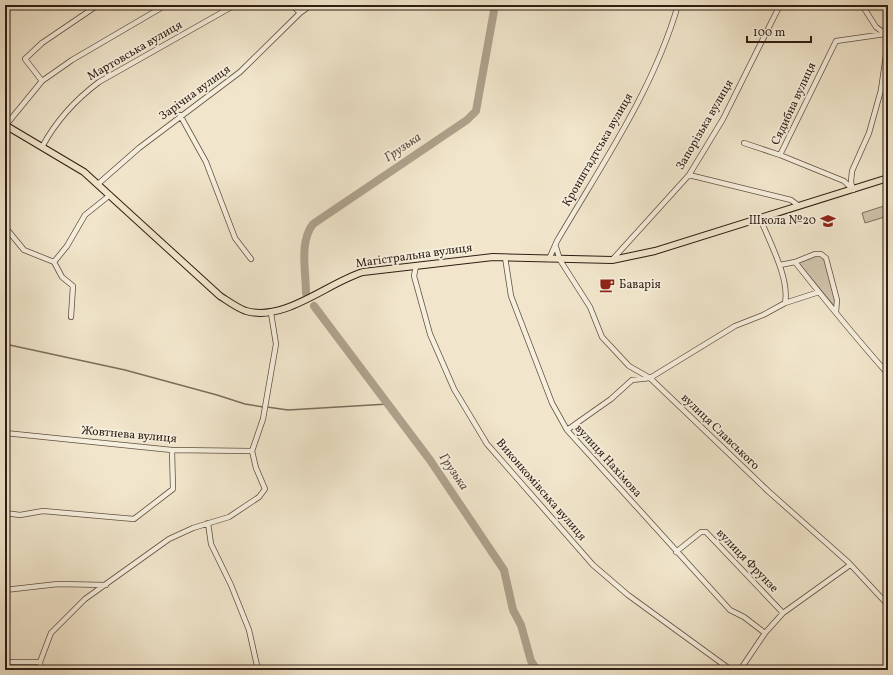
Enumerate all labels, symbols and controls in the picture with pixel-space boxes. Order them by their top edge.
street label: Мартовська вулиця [85,17,185,85]
scale bar [747,18,811,44]
text: 100 m [753,25,786,41]
street label: Сядибна вулиця [768,60,820,148]
street label: Зарічна вулиця [156,62,234,124]
street label: Запорізька вулиця [673,77,737,173]
street label: Кронштадтська вулиця [559,90,637,210]
water label: Грузька [381,129,425,167]
school or university icon: Школа №20 [819,212,837,230]
place label: Школа №20 [749,213,816,229]
street label: Магістральна вулиця [355,240,473,272]
cafe icon: Баварія [598,276,616,294]
place label: Баварія [619,277,661,293]
street label: вулиця Славського [677,390,763,474]
street label: вулиця Нахімова [571,421,645,501]
street label: Жовтнева вулиця [80,423,178,447]
street label: Виконкомівська вулиця [492,436,590,544]
water label: Грузька [434,450,472,494]
street label: вулиця Фрунзе [712,526,782,597]

